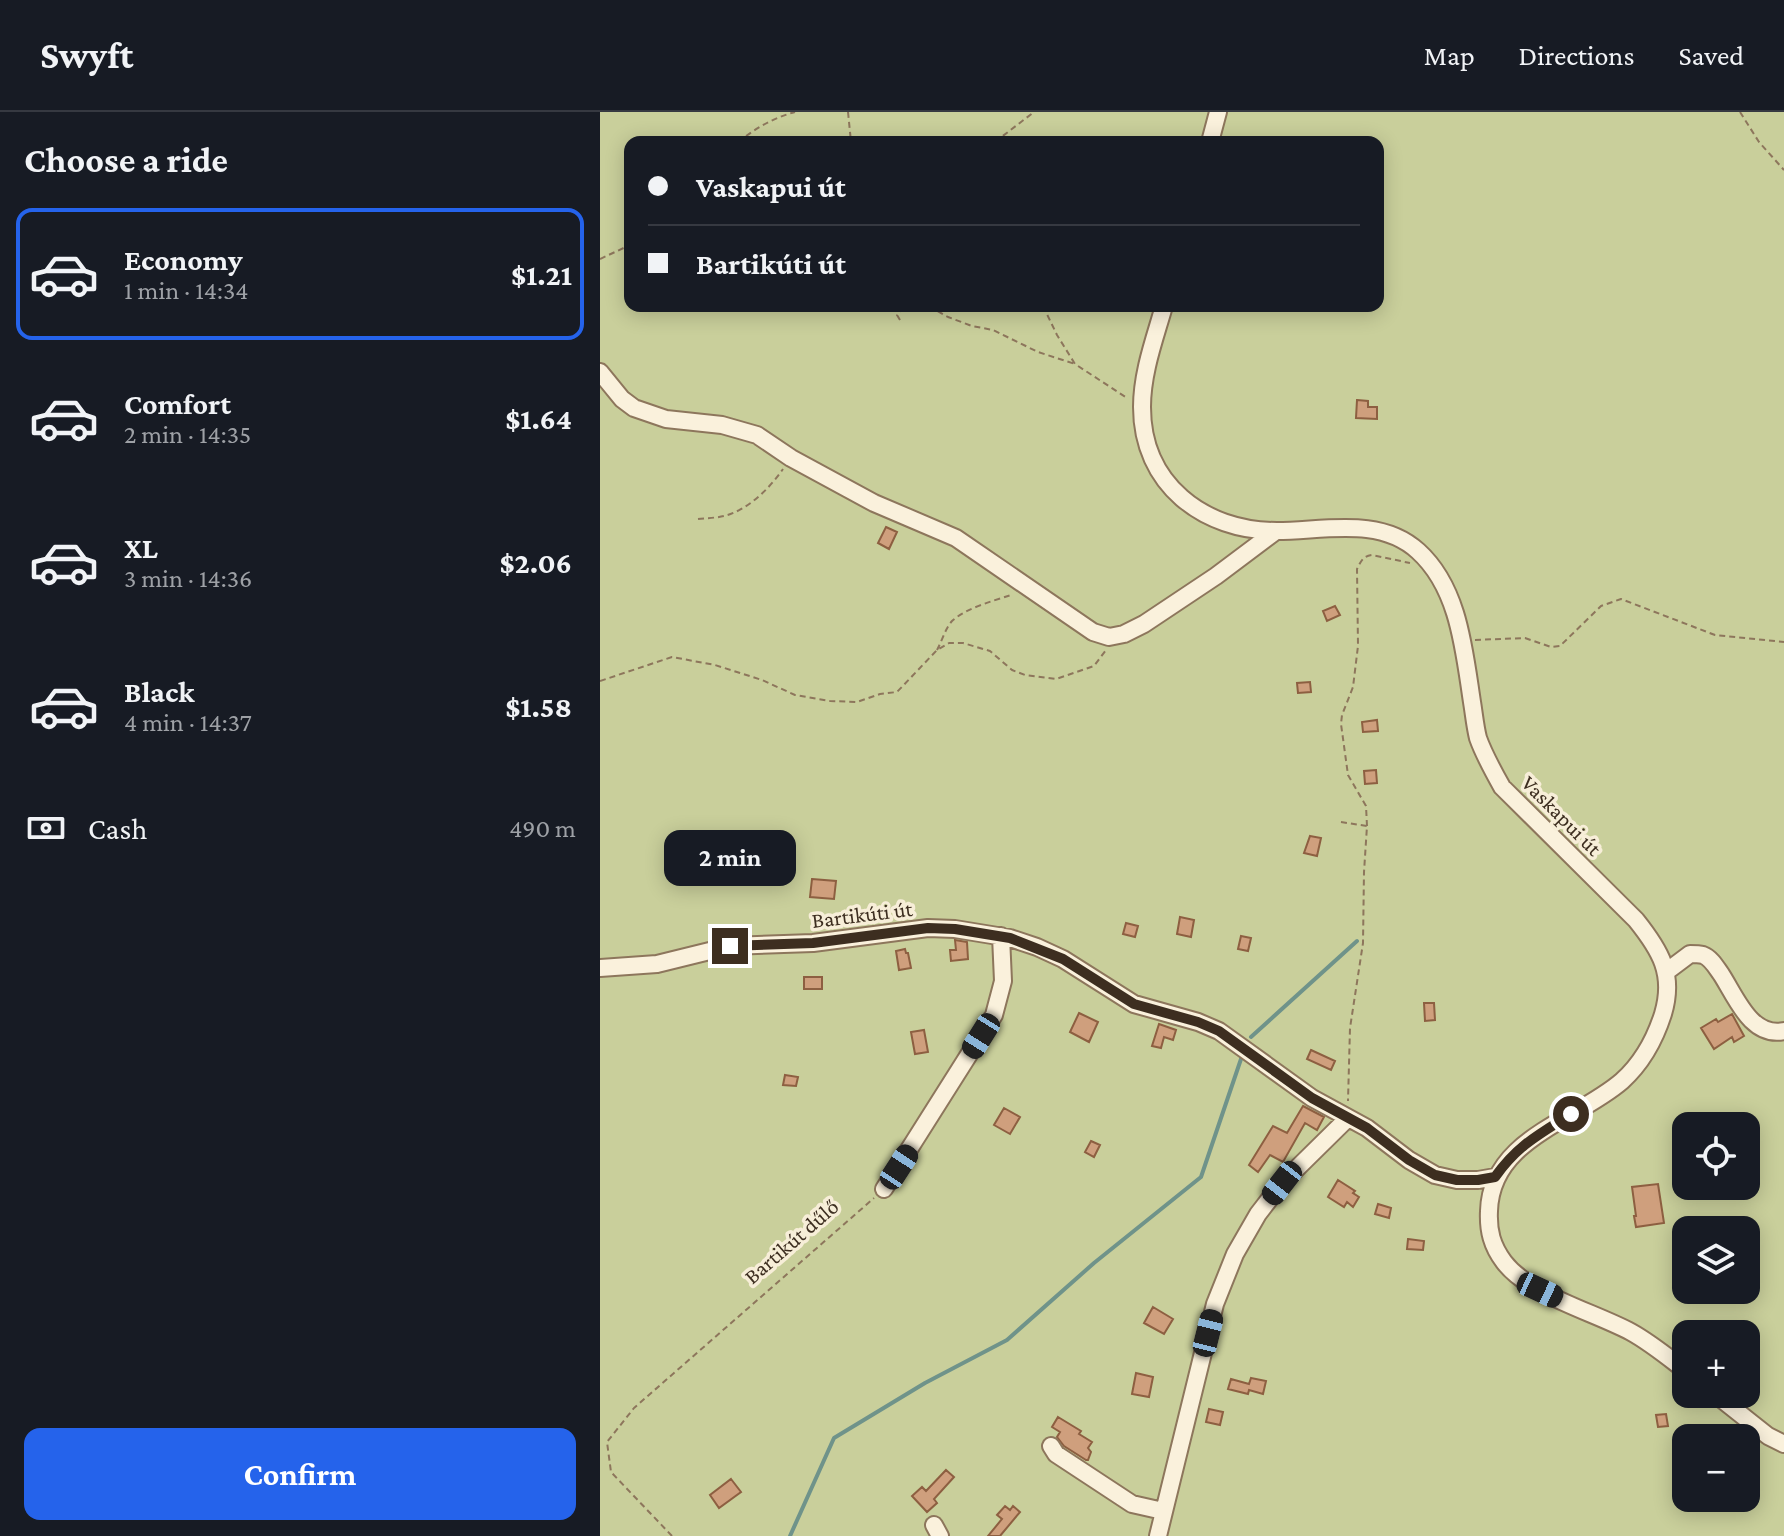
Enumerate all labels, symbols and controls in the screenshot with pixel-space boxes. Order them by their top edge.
text: Swyft [40,34,133,76]
text: Map [1424,40,1475,71]
text: Directions [1519,40,1634,71]
text: Saved [1678,40,1744,71]
text: Choose a ride [24,140,228,180]
text: Vaskapui út [696,170,846,203]
icon: car [28,238,100,310]
text: Economy [124,243,243,276]
text: Bartikúti út [696,247,846,280]
text: $1.21 [511,258,572,291]
text: 1 min · 14:34 [124,276,249,305]
icon: car [28,382,100,454]
text: Comfort [124,387,231,420]
text: $1.64 [505,402,572,435]
text: 2 min · 14:35 [124,420,251,449]
icon: car [28,526,100,598]
text: XL [124,531,158,564]
text: $2.06 [499,546,572,579]
text: 3 min · 14:36 [124,564,252,593]
icon: car [28,670,100,742]
text: Black [124,675,195,708]
text: $1.58 [505,690,572,723]
text: 4 min · 14:37 [124,708,252,737]
street label: Vaskapui út [1516,770,1607,861]
icon: cash [24,806,68,850]
text: Cash [88,812,147,845]
text: 490 m [509,814,576,843]
callout: 2 min [664,830,796,886]
text: 2 min [699,843,761,872]
street label: Bartikúti út [810,896,915,933]
route end [712,928,748,964]
car [958,1009,1004,1063]
route start [1553,1096,1589,1132]
map controls [1672,1112,1760,1512]
button: locate [1672,1112,1760,1200]
car [876,1140,922,1194]
car [1258,1157,1306,1209]
street label: Bartikút dűlő [739,1194,844,1289]
button: layers [1672,1216,1760,1304]
car [1513,1269,1567,1311]
car [1191,1307,1225,1359]
button: + [1672,1320,1760,1408]
button: − [1672,1424,1760,1512]
button: Confirm [24,1428,576,1520]

